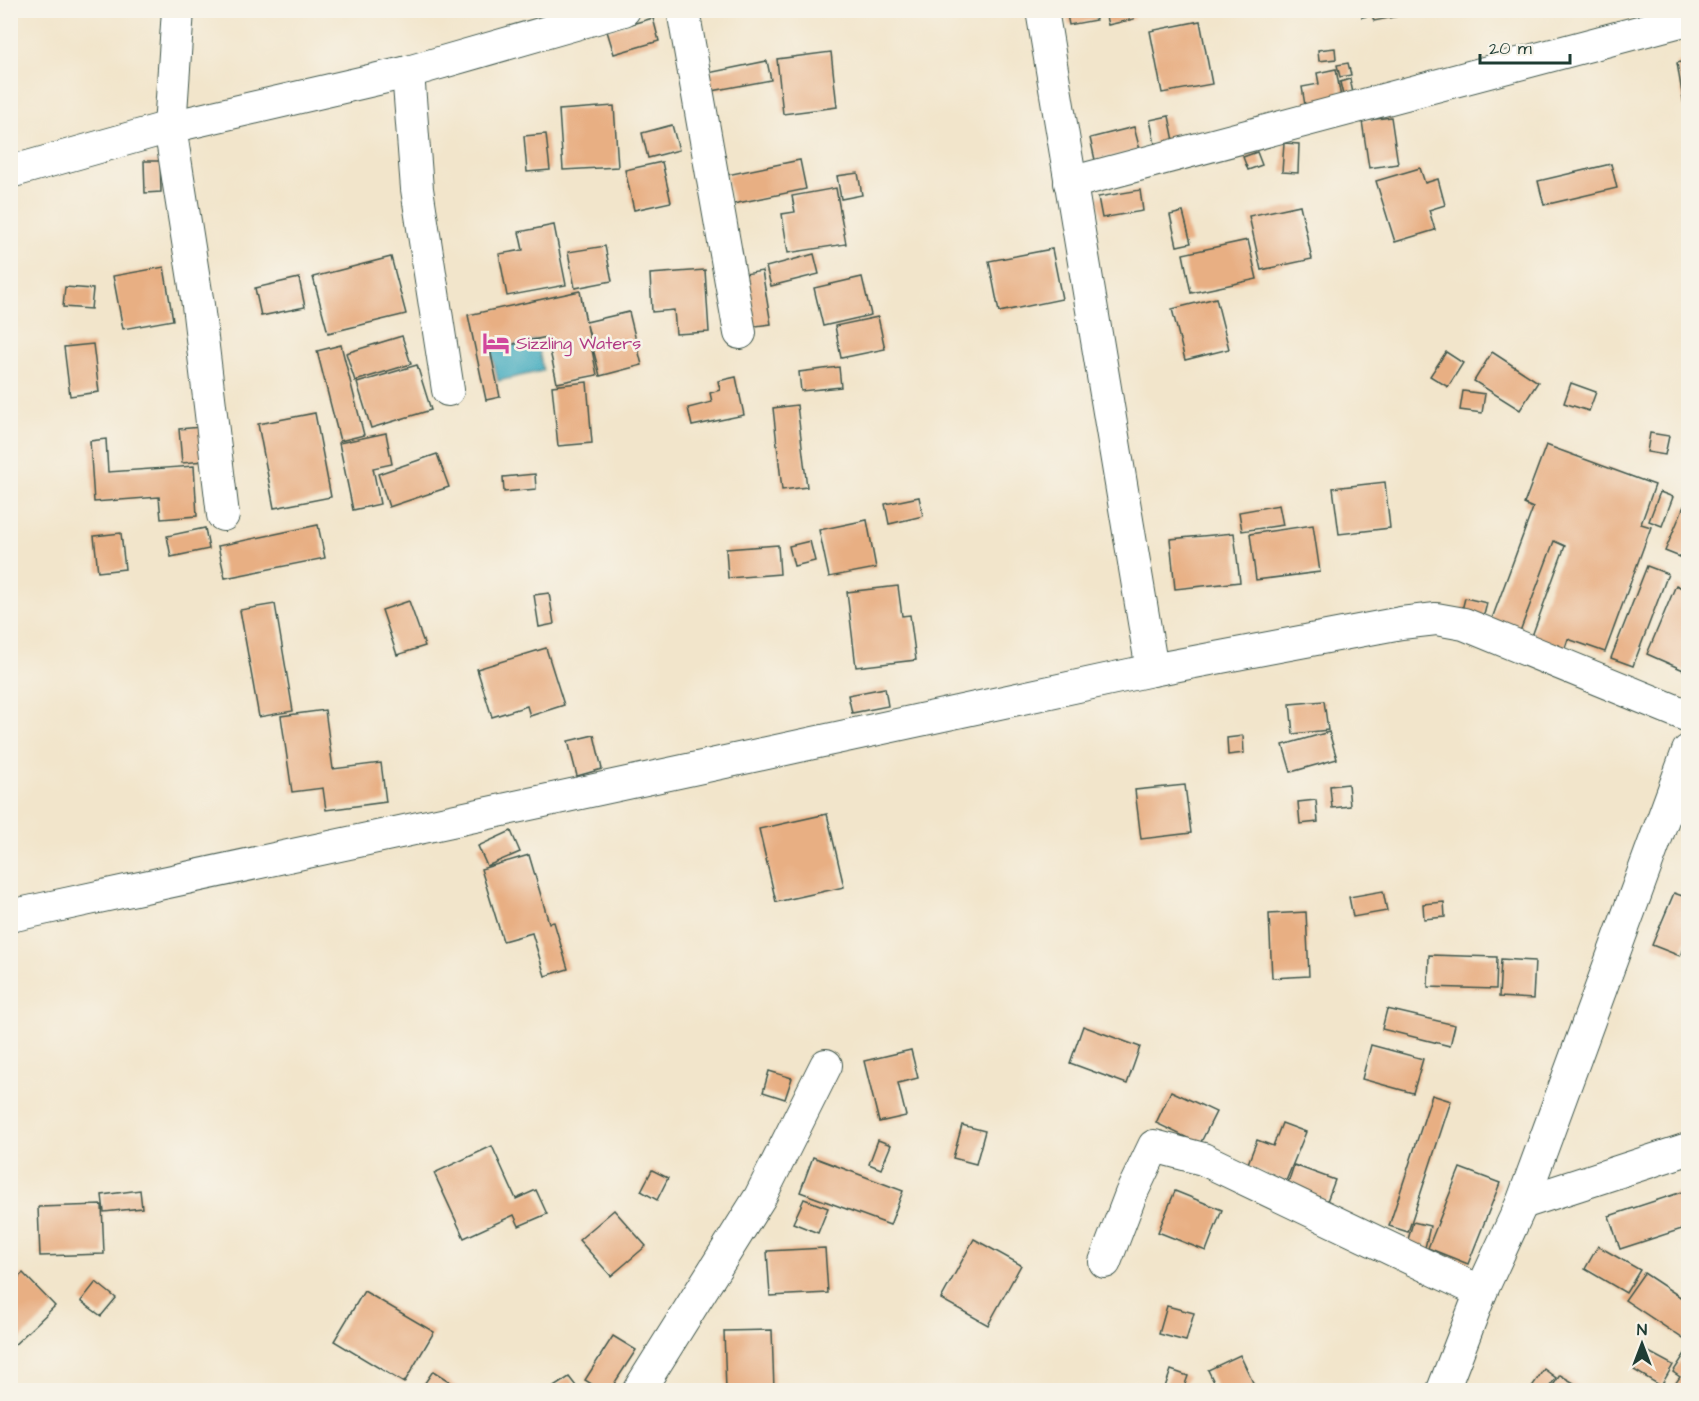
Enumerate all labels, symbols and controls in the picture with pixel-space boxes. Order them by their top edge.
scale bar [1480,27,1570,65]
text: 20 m [1489,36,1532,61]
hotel icon: Sizzling Waters [481,328,511,358]
place label: Sizzling Waters [516,331,641,357]
north arrow [1612,1314,1672,1374]
text: N [1637,1319,1647,1341]

